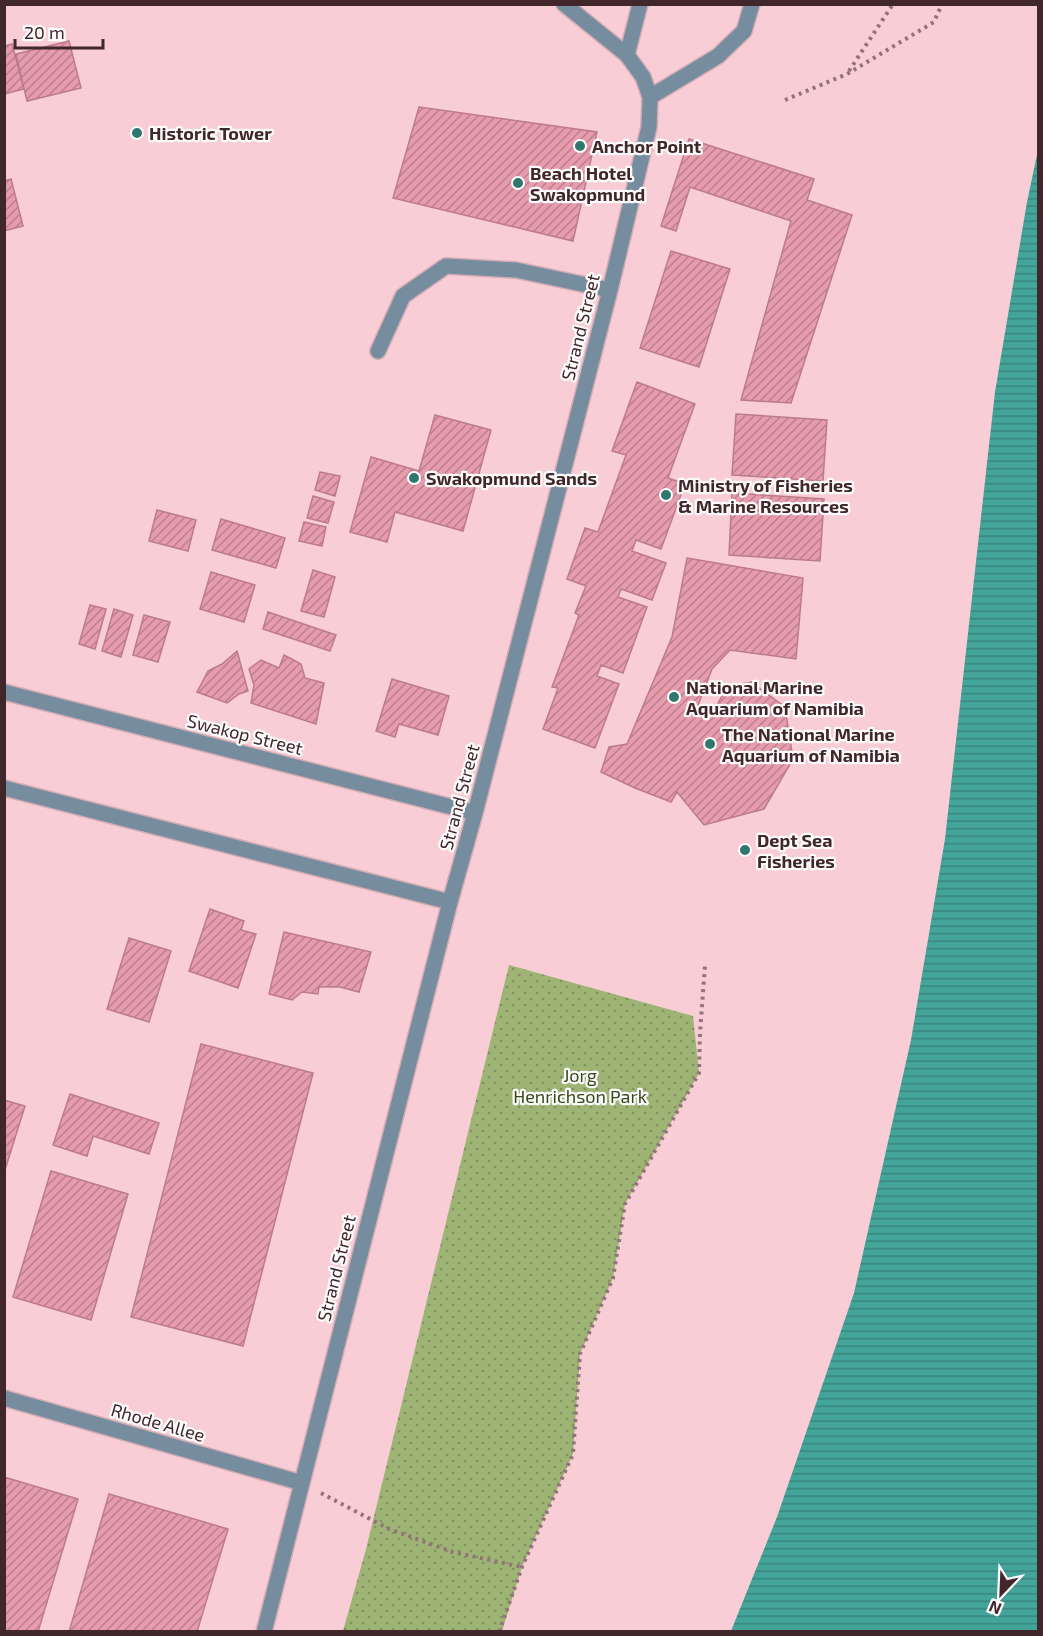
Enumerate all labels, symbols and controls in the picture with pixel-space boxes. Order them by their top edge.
scale bar [15,12,104,50]
text: 20 m [24,21,65,43]
place label: Historic Tower [149,122,272,144]
marker: Historic Tower [130,126,144,140]
place label: Anchor Point [592,135,702,157]
marker: Anchor Point [573,139,587,153]
place label: Beach Hotel Swakopmund [530,162,645,205]
marker: Beach Hotel Swakopmund [511,176,525,190]
street label: Strand Street [556,271,604,382]
place label: Swakopmund Sands [426,467,597,489]
marker: Swakopmund Sands [407,471,421,485]
place label: Ministry of Fisheries & Marine Resources [678,474,853,517]
marker: Ministry of Fisheries & Marine Resources [659,488,673,502]
place label: National Marine Aquarium of Namibia [686,676,864,719]
marker: National Marine Aquarium of Namibia [667,690,681,704]
street label: Swakop Street [185,709,305,759]
place label: The National Marine Aquarium of Namibia [722,723,900,766]
marker: The National Marine Aquarium of Namibia [703,737,717,751]
street label: Strand Street [434,741,484,852]
place label: Dept Sea Fisheries [757,829,835,872]
marker: Dept Sea Fisheries [738,843,752,857]
park label: Jorg Henrichson Park [513,1064,647,1107]
street label: Strand Street [312,1212,360,1323]
street label: Rhode Allee [109,1398,207,1446]
north arrow [971,1564,1031,1624]
text: N [986,1597,1004,1619]

